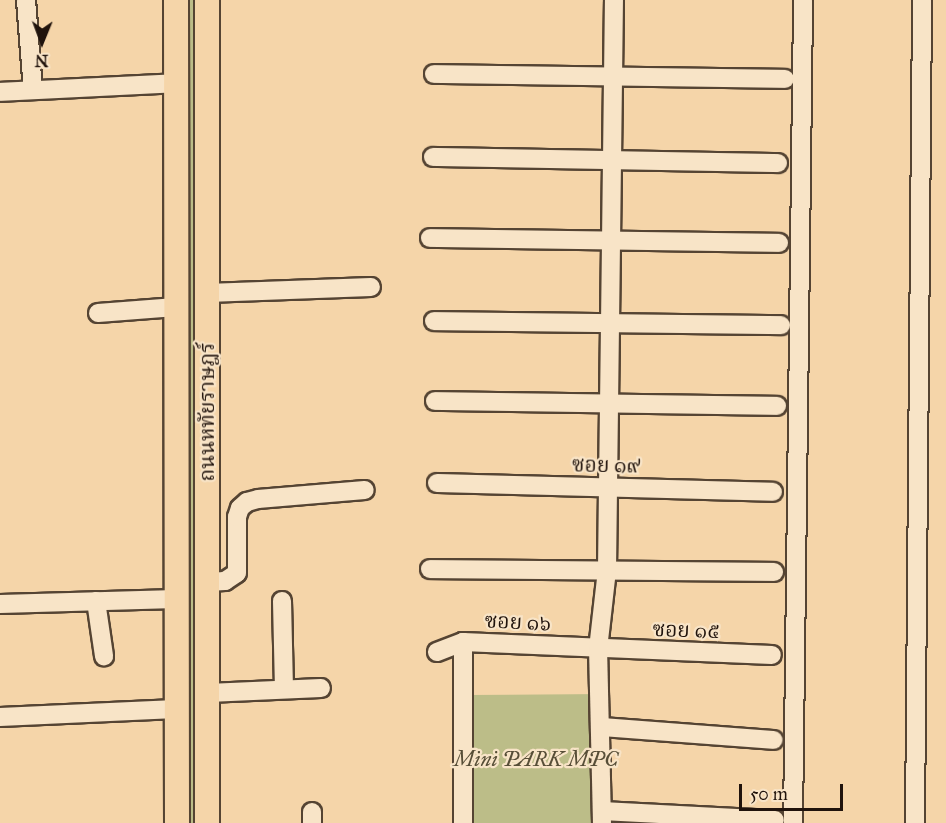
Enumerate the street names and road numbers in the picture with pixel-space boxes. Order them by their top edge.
street label: ถนนหทัยราษฎร์ [194,342,220,482]
street label: ซอย ๑๙ [572,452,640,478]
street label: ซอย ๑๖ [484,608,552,636]
street label: ซอย ๑๕ [652,616,720,644]

